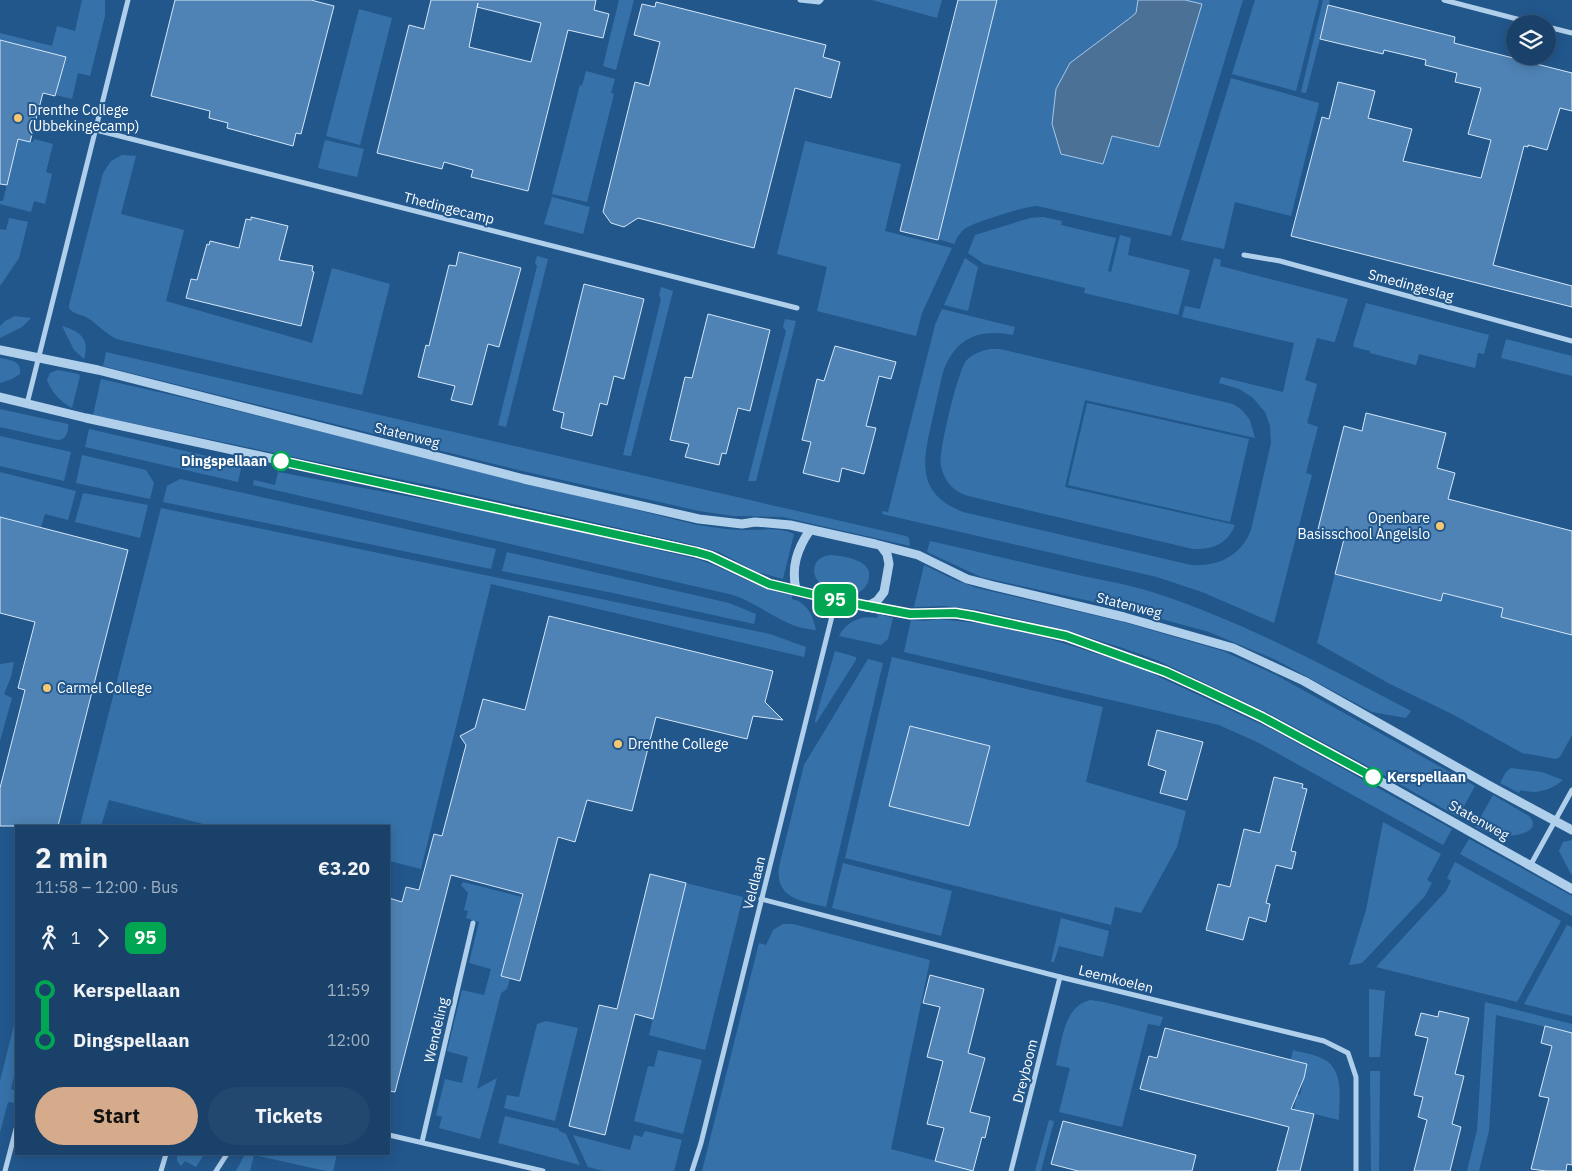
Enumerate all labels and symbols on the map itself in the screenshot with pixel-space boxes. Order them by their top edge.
place label: Drenthe College (Ubbekingecamp) [28,101,139,135]
marker: Drenthe College (Ubbekingecamp) [12,112,24,124]
street label: Thedingecamp [402,188,496,228]
street label: Smedingeslag [1366,265,1456,305]
street label: Statenweg [372,418,442,452]
marker: Dingspellaan [271,451,291,471]
place label: Dingspellaan [181,452,267,470]
place label: Openbare Basisschool Angelslo [1298,509,1430,543]
marker: Openbare Basisschool Angelslo [1434,520,1446,532]
line badge: 95 [812,584,858,616]
street label: Statenweg [1094,588,1164,622]
place label: Carmel College [57,679,152,697]
marker: Carmel College [41,682,53,694]
place label: Drenthe College [628,735,729,753]
marker: Drenthe College [612,738,624,750]
marker: Kerspellaan [1363,767,1383,787]
place label: Kerspellaan [1387,768,1466,786]
street label: Statenweg [1445,796,1513,844]
street label: Veldlaan [739,854,769,912]
street label: Leemkoelen [1077,961,1155,997]
street label: Wendeling [420,995,452,1064]
street label: Dreyboom [1008,1037,1042,1105]

